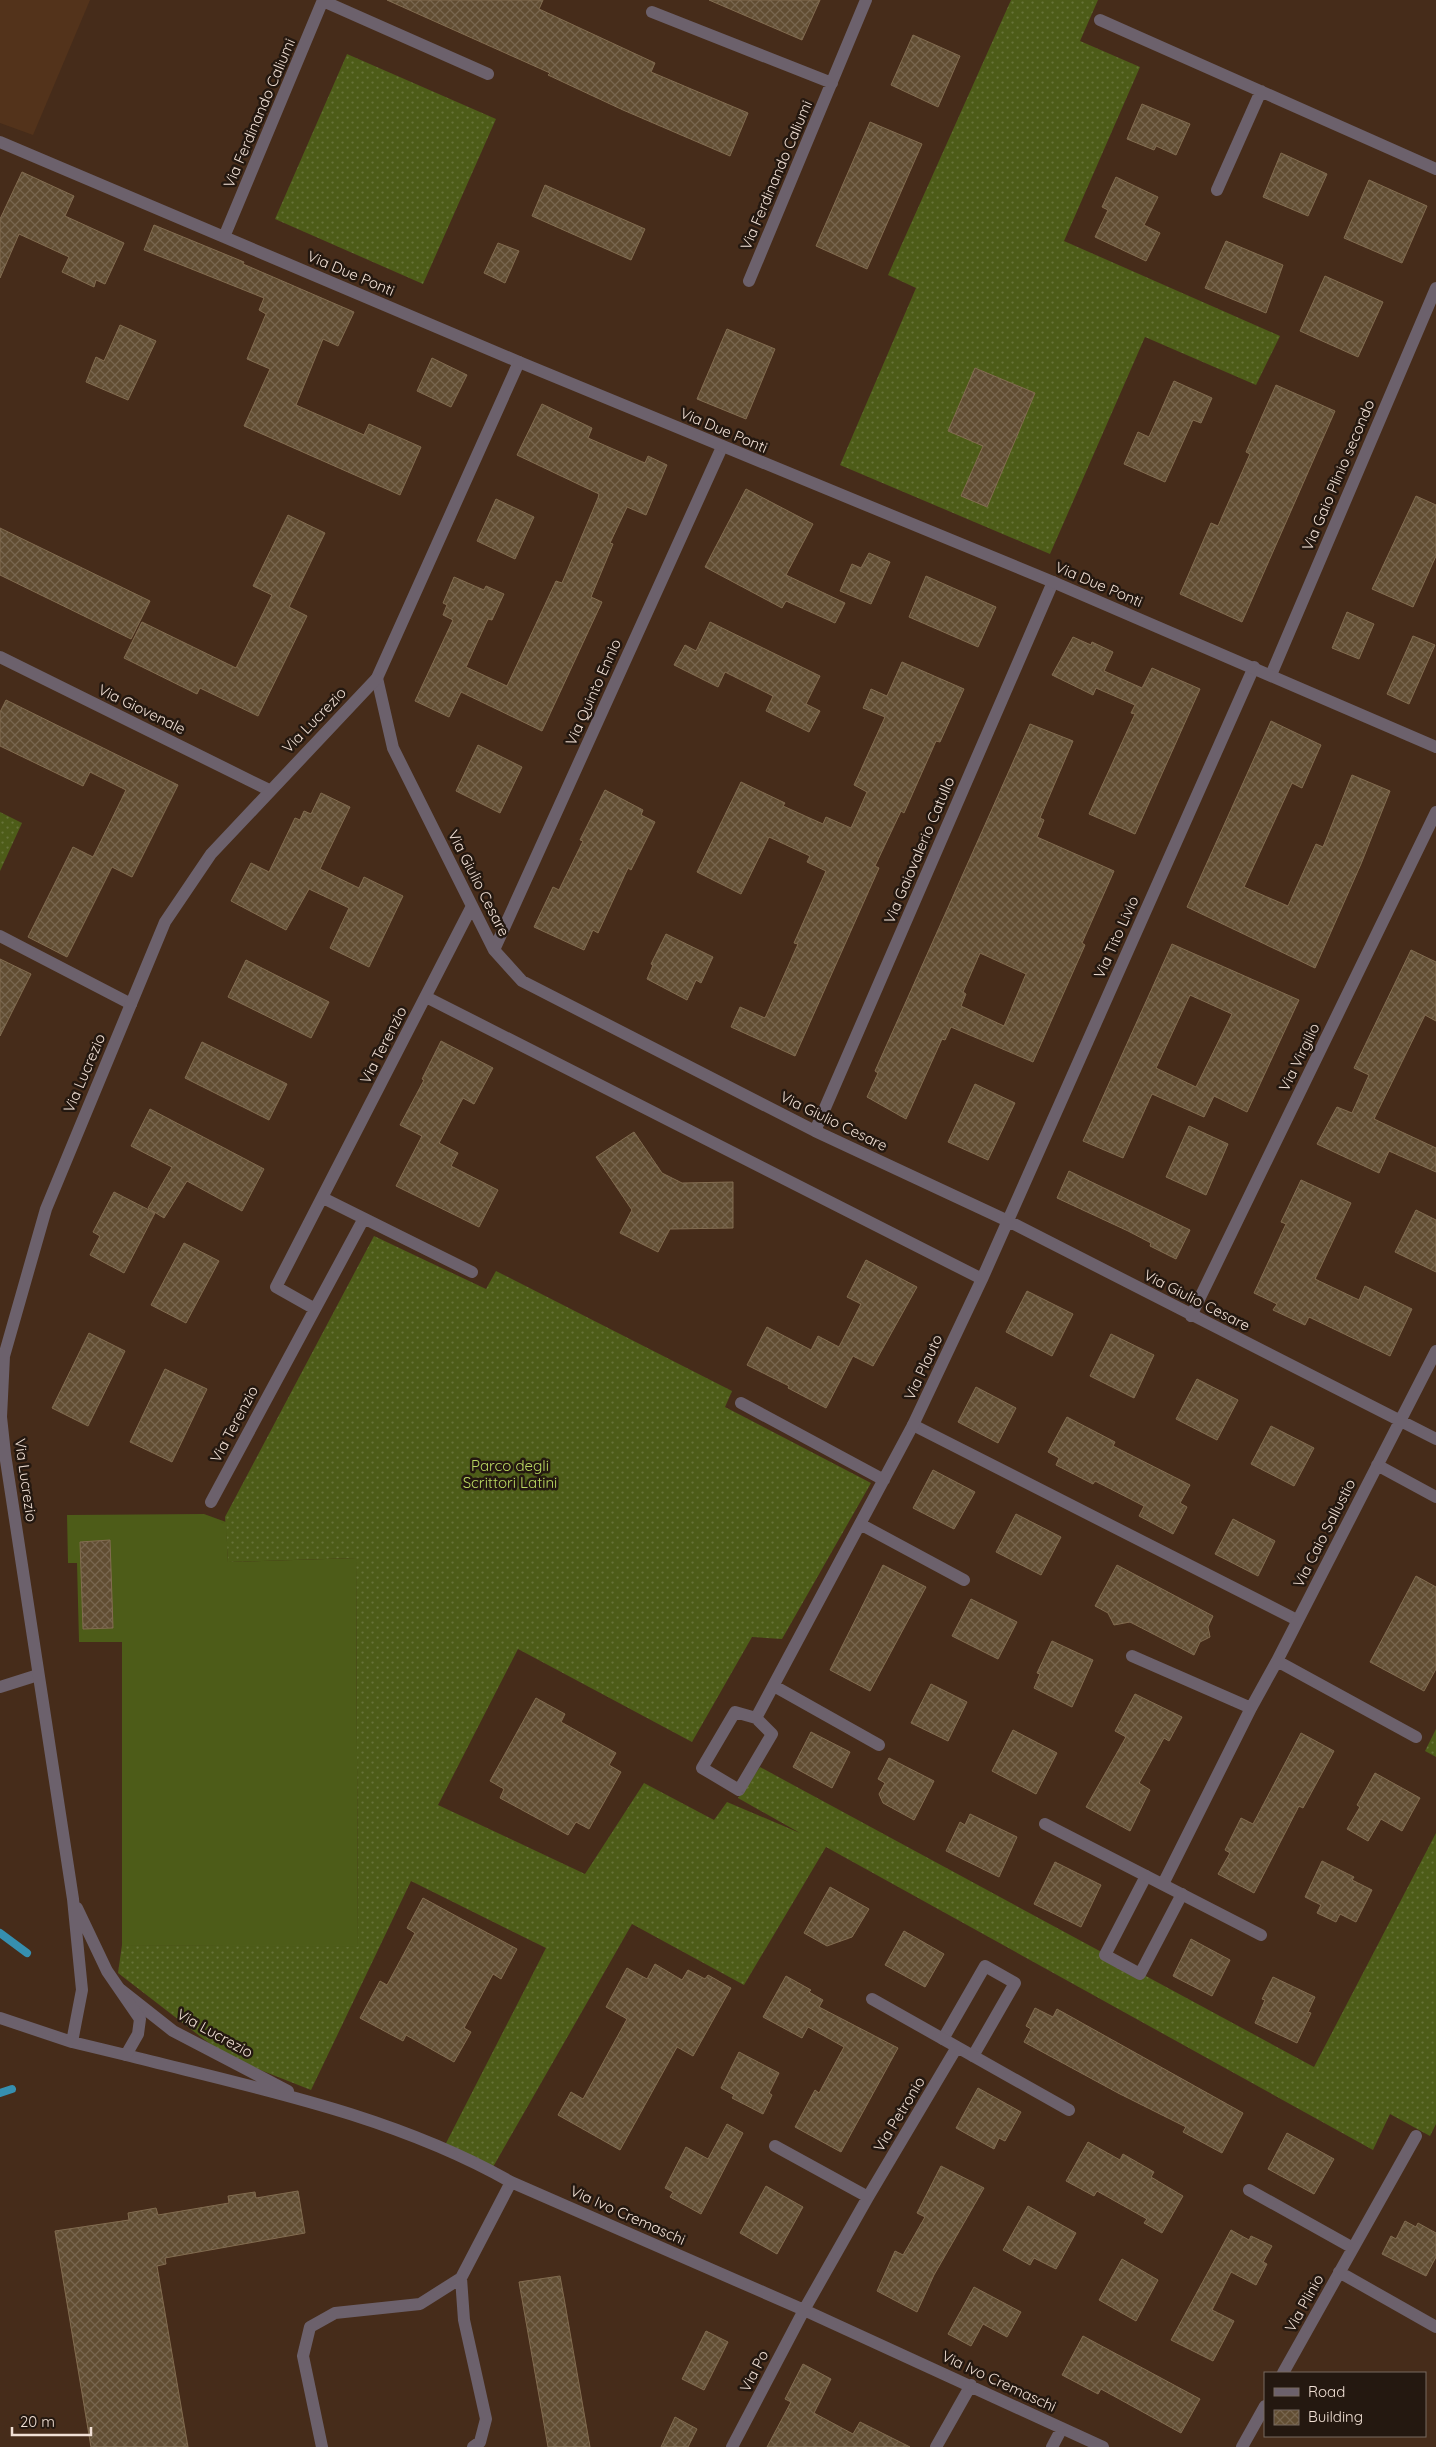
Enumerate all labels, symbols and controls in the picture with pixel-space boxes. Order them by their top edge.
street label: Via Ferdinando Caliumi [219,35,299,191]
street label: Via Ferdinando Caliumi [736,97,816,253]
street label: Via Due Ponti [304,246,398,300]
street label: Via Gaio Plinio secondo [1298,397,1378,553]
street label: Via Due Ponti [677,403,771,457]
street label: Via Due Ponti [1052,557,1146,611]
street label: Via Quinto Ennio [561,636,625,748]
street label: Via Giovenale [95,680,189,738]
street label: Via Lucrezio [278,683,350,757]
street label: Via Gaiovalerio Catullo [879,774,959,926]
street label: Via Giulio Cesare [444,827,514,939]
street label: Via Tito Livio [1089,893,1143,981]
street label: Via Terenzio [355,1003,411,1087]
street label: Via Virgilio [1274,1020,1324,1094]
street label: Via Lucrezio [59,1031,109,1115]
street label: Via Giulio Cesare [777,1087,891,1155]
street label: Via Giulio Cesare [1141,1265,1253,1335]
street label: Via Plauto [900,1331,946,1403]
street label: Via Terenzio [206,1382,262,1466]
street label: Via Lucrezio [11,1437,41,1523]
park label: Parco degli Scrittori Latini [463,1456,557,1492]
street label: Via Caio Sallustio [1289,1476,1359,1590]
street label: Via Lucrezio [174,2004,256,2062]
street label: Via Petronio [869,2073,929,2155]
street label: Via Ivo Cremaschi [567,2181,689,2249]
street label: Via Plinio [1280,2271,1328,2335]
street label: Via Ivo Cremaschi [939,2346,1059,2416]
street label: Via Po [735,2347,773,2395]
legend [1264,2372,1426,2437]
text: Road [1308,2382,1345,2401]
scale bar [12,2404,91,2436]
text: Building [1308,2407,1363,2426]
text: 20 m [20,2412,55,2431]

